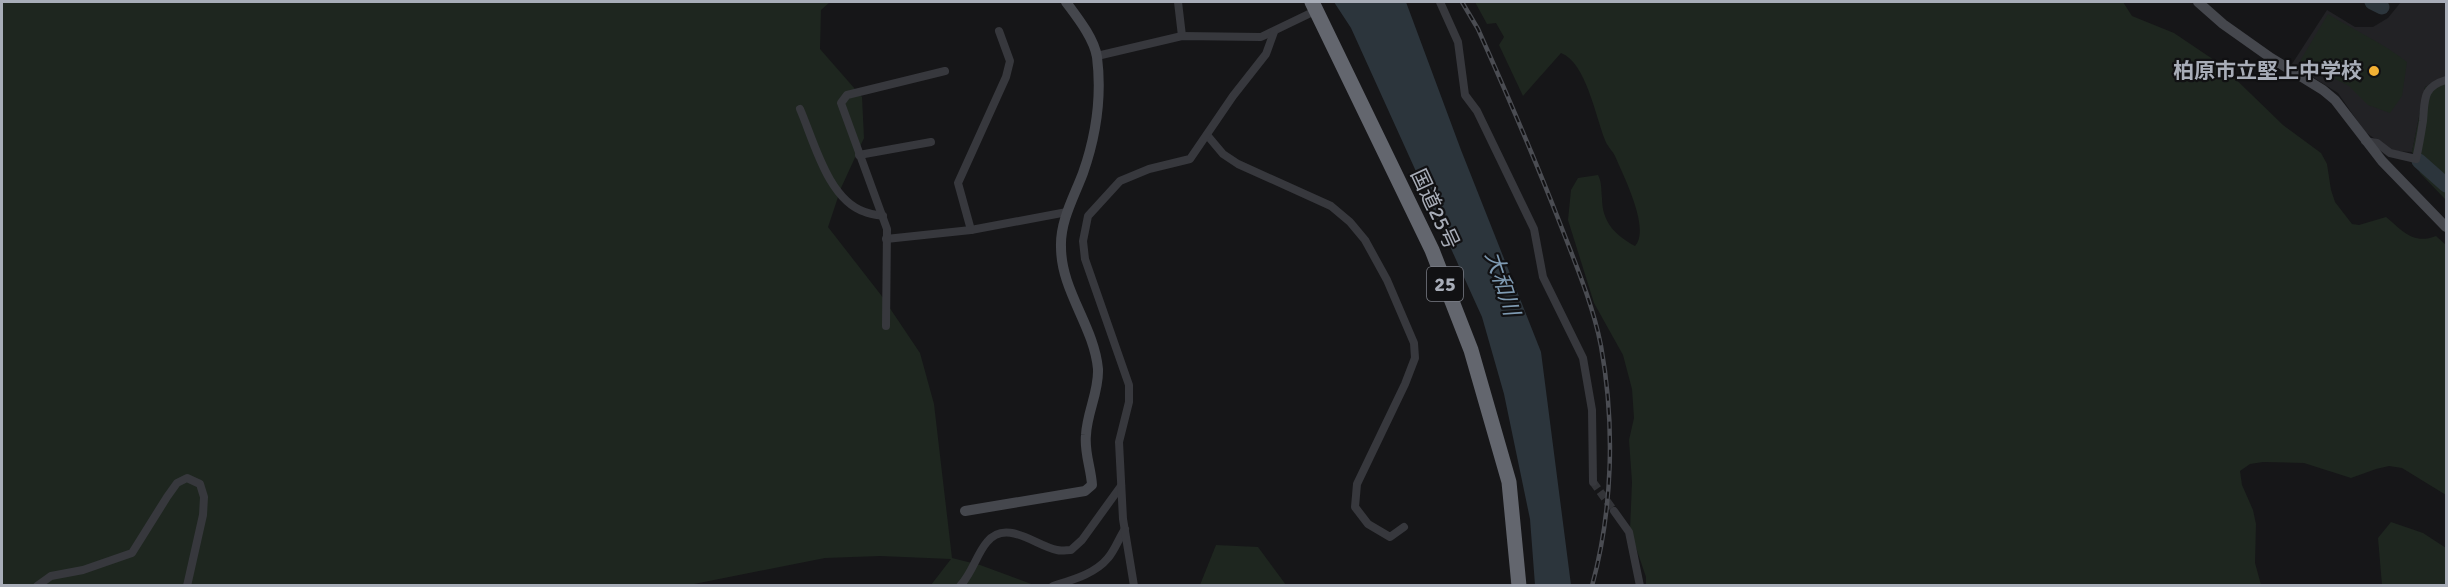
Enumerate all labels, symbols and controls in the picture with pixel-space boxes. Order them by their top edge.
place label: 柏原市立堅上中学校 [2173,58,2362,84]
marker: 柏原市立堅上中学校 [2367,64,2381,78]
street label: 国道25号 [1405,165,1465,253]
water label: 大和川 [1479,248,1526,321]
road number: 25 [1427,267,1463,301]

